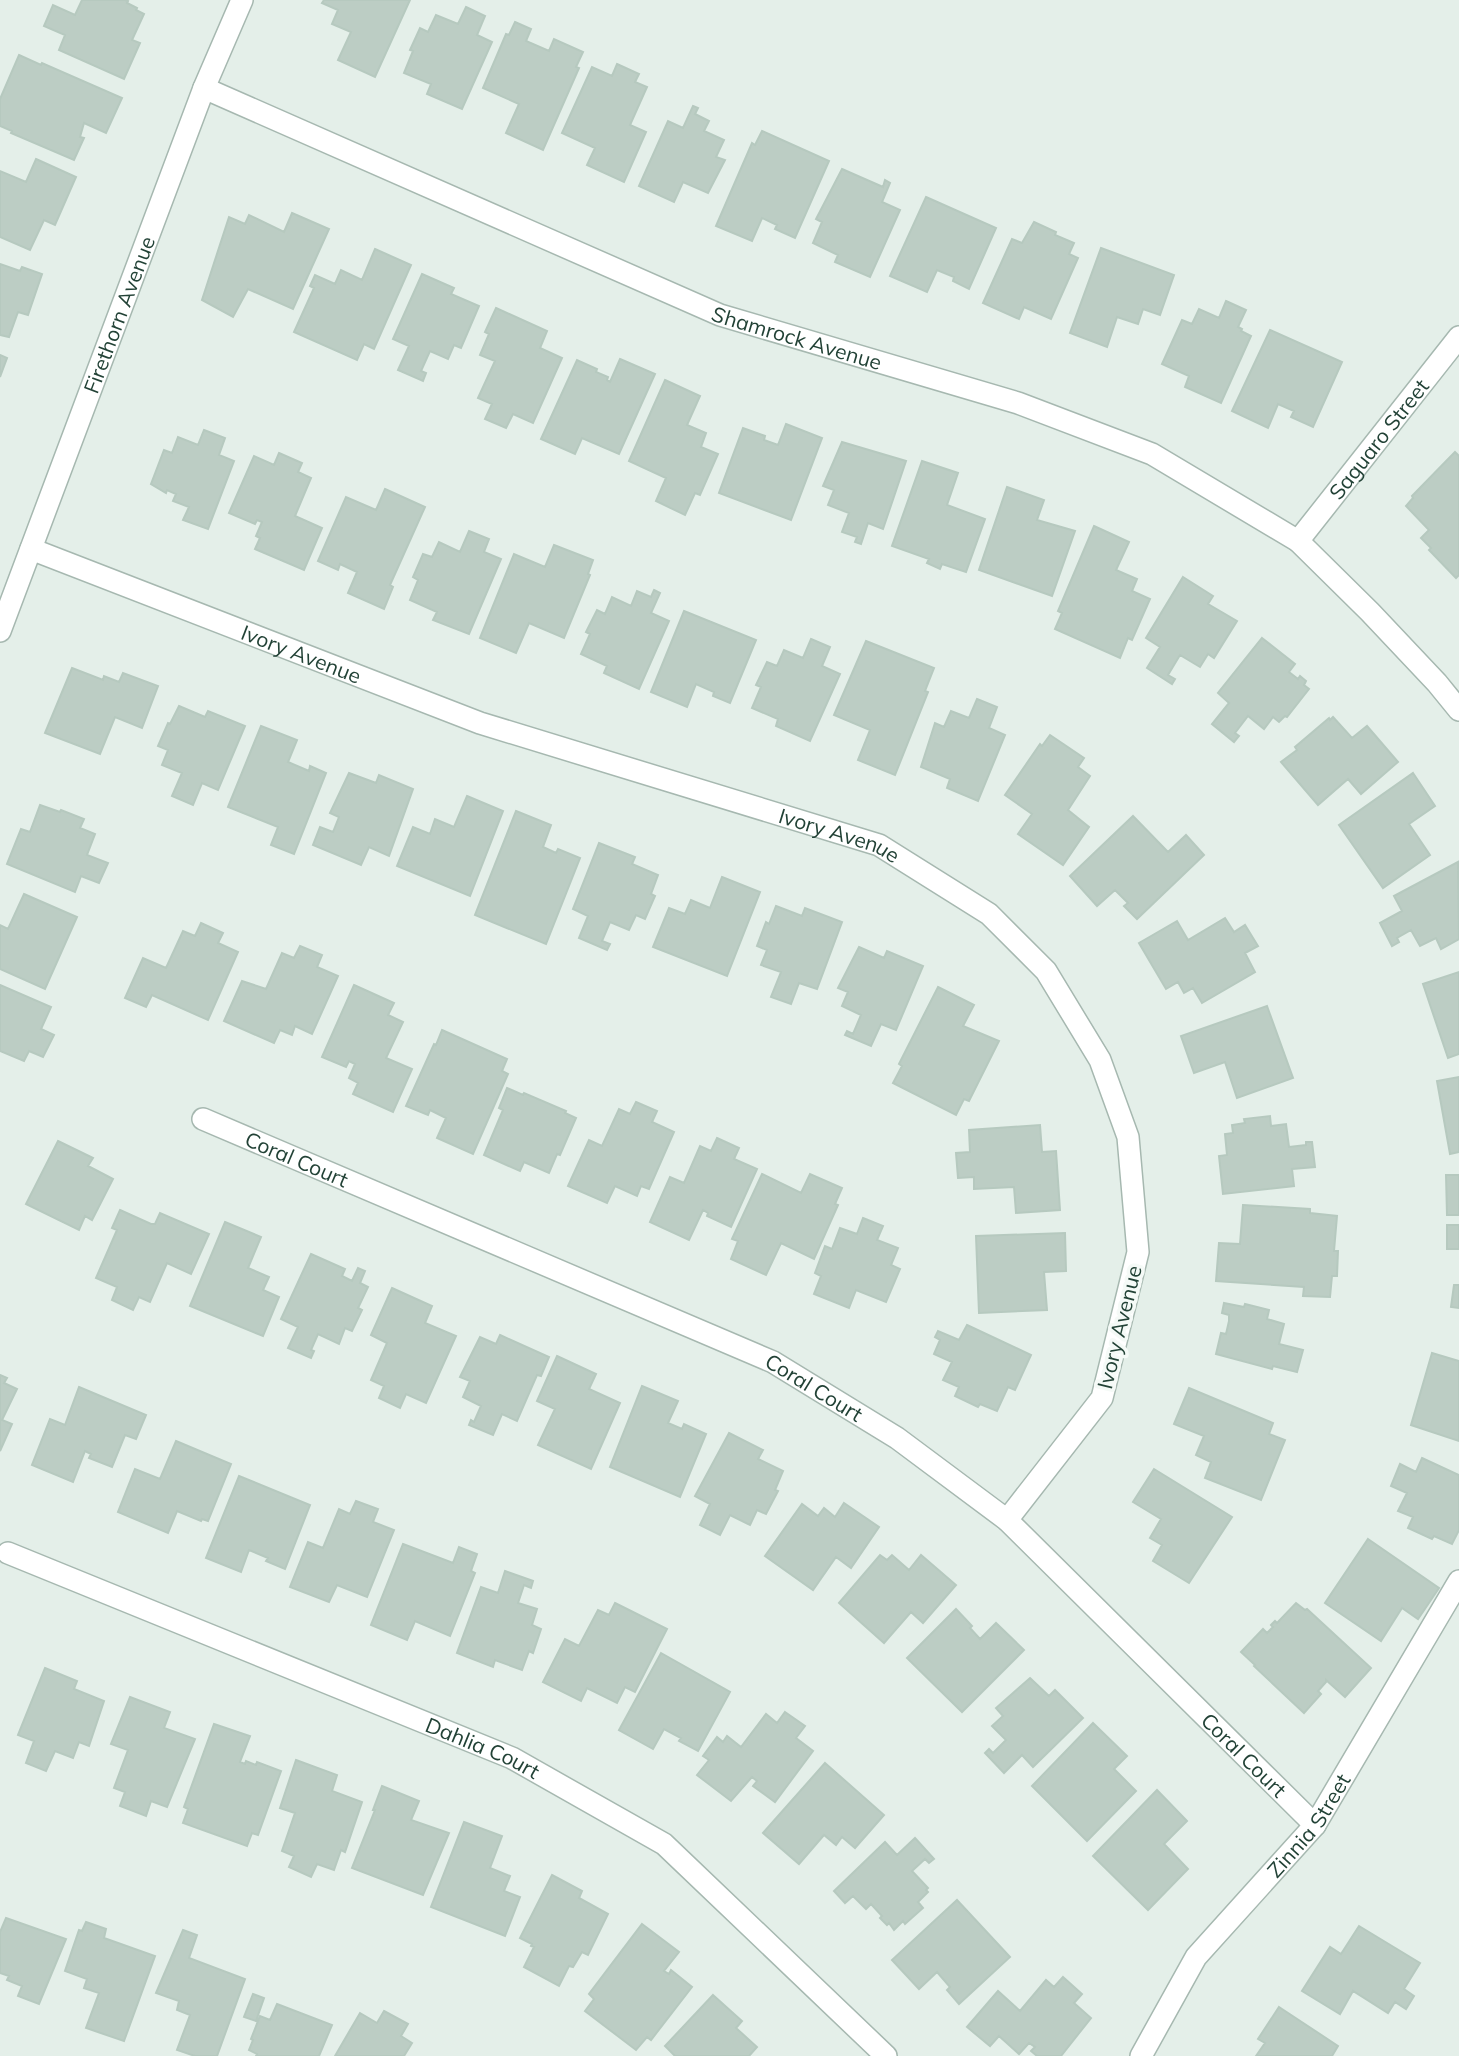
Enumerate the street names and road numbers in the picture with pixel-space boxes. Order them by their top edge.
street label: Firethorn Avenue [78,232,160,397]
street label: Shamrock Avenue [708,300,885,375]
street label: Saguaro Street [1323,374,1434,504]
street label: Ivory Avenue [238,619,365,689]
street label: Ivory Avenue [776,802,905,868]
street label: Coral Court [241,1126,352,1192]
street label: Ivory Avenue [1091,1262,1147,1392]
street label: Coral Court [761,1348,868,1427]
street label: Coral Court [1196,1707,1292,1803]
street label: Dahlia Court [422,1711,544,1784]
street label: Zinnia Street [1261,1769,1356,1882]

